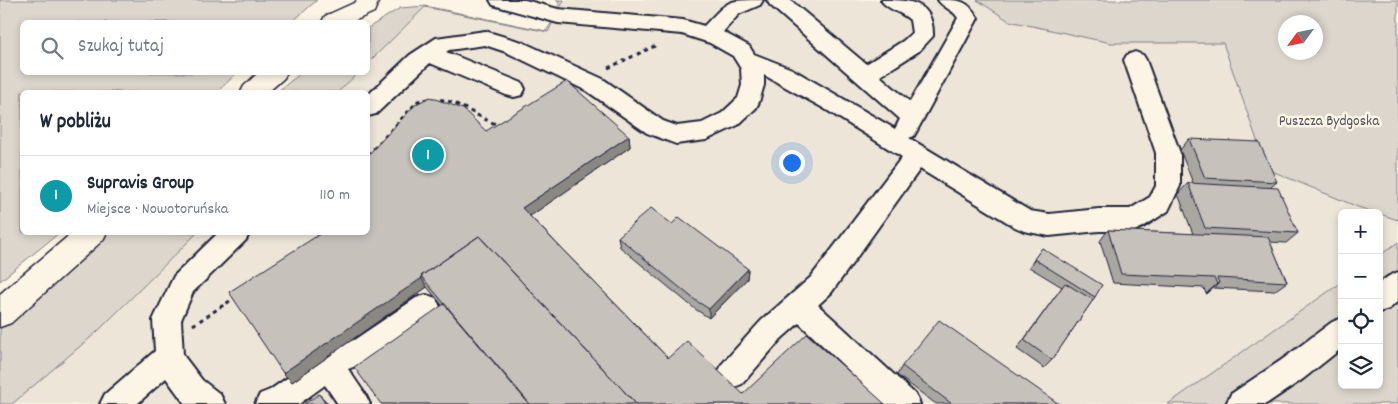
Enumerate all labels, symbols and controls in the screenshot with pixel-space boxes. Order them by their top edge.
north arrow [1278,15,1323,60]
search box [20,20,370,75]
icon: search [38,34,66,62]
text: Szukaj tutaj [78,34,164,61]
text: W pobliżu [40,108,111,138]
park label: Puszcza Bydgoska [1279,111,1380,133]
pin: 1 [412,136,444,174]
your location [779,150,805,176]
text: Supravis Group [87,171,194,198]
text: 1 [54,184,58,207]
text: 110 m [320,184,350,207]
text: Miejsce · Nowotoruńska [87,198,228,221]
map controls [1338,209,1383,389]
button: + [1338,209,1383,254]
button: − [1338,254,1383,299]
button: locate [1338,299,1383,344]
button: layers [1338,344,1383,389]

